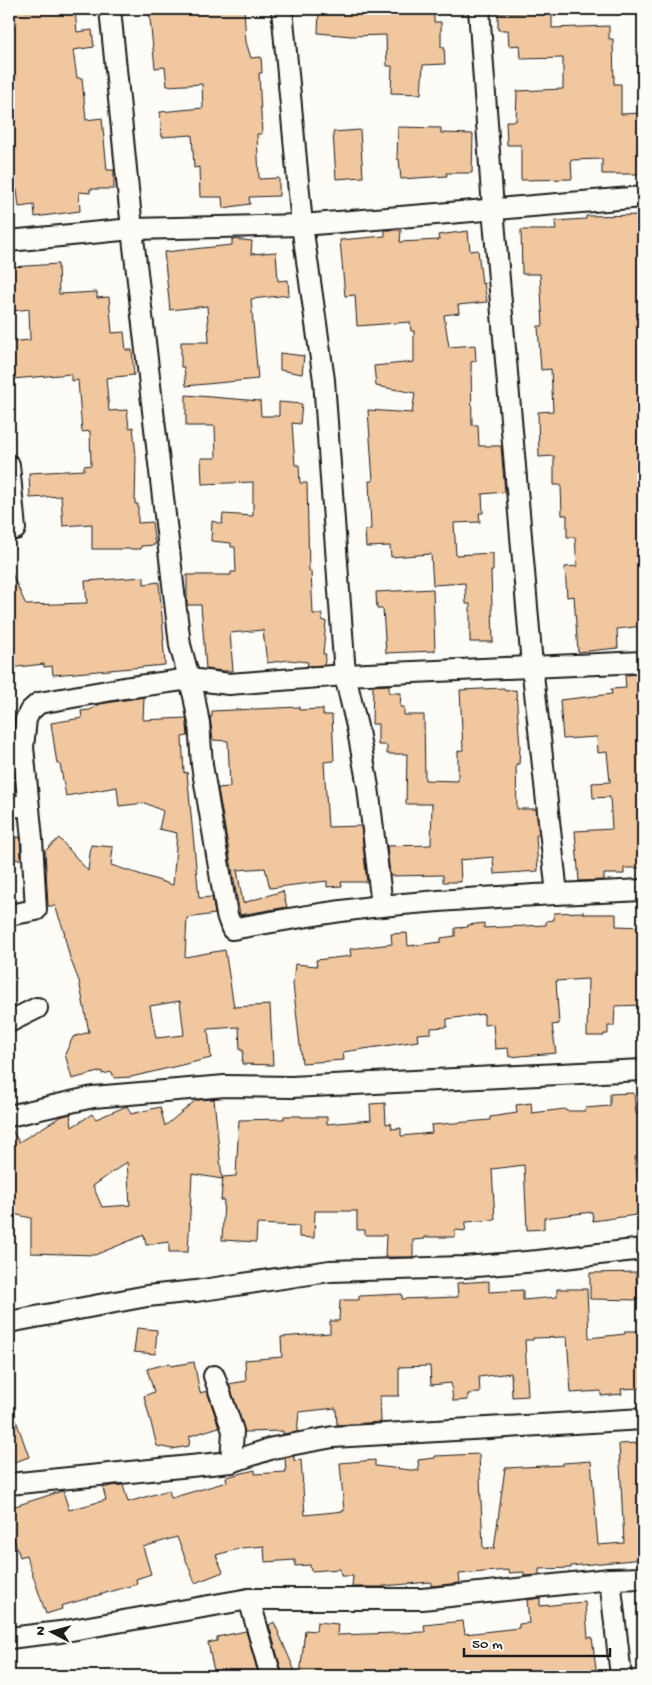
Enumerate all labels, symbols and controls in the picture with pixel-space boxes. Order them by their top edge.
north arrow [28,1608,78,1658]
text: N [33,1625,50,1636]
scale bar [464,1625,611,1657]
text: 50 m [472,1636,503,1654]

